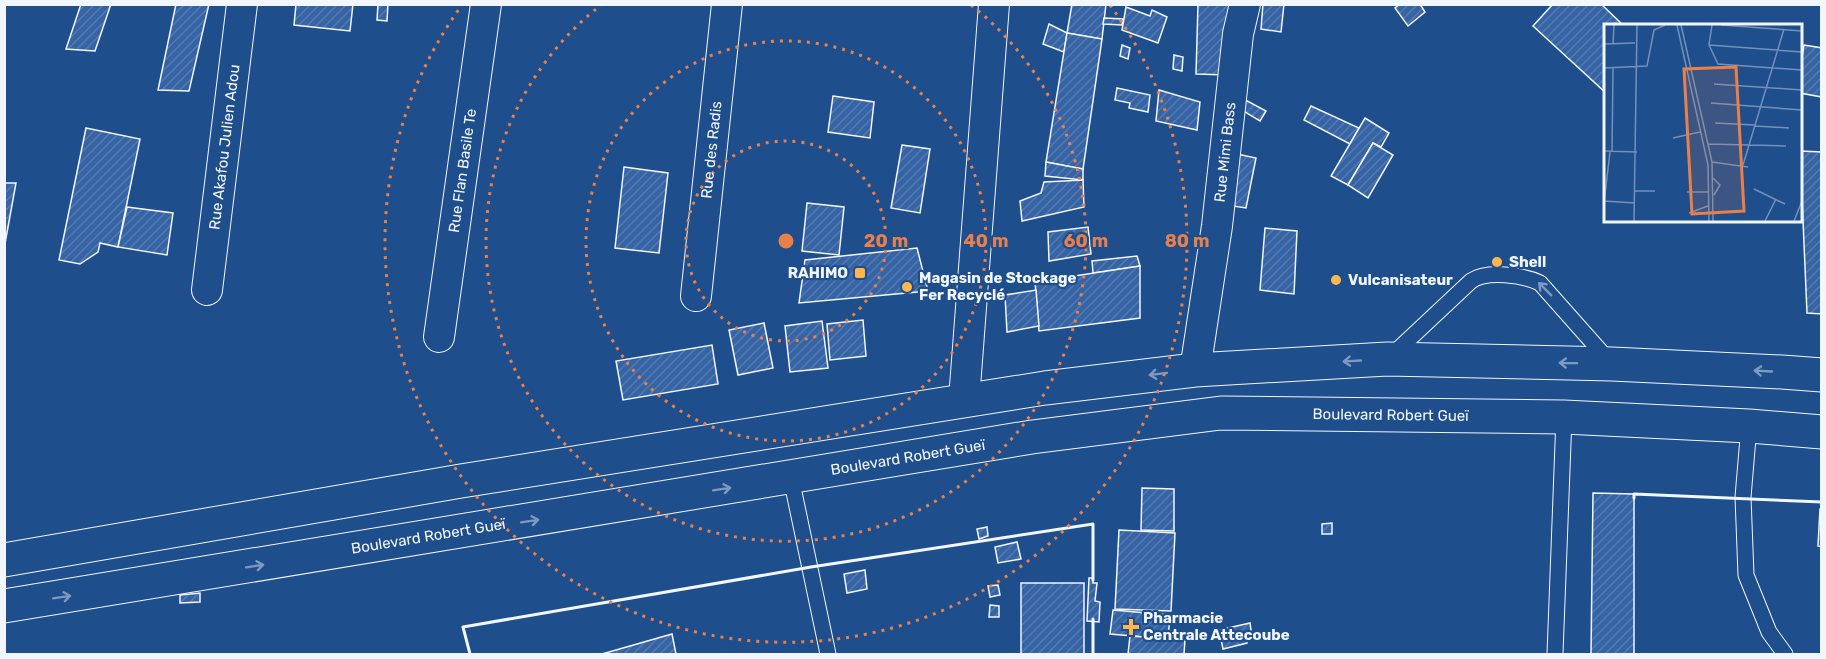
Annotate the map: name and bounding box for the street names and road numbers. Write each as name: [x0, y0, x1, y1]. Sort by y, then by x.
street label: Rue Akafou Julien Adou: [205, 63, 244, 231]
street label: Rue des Radis: [697, 100, 726, 199]
street label: Rue Mimi Bass: [1211, 101, 1240, 203]
street label: Rue Flan Basile Te: [445, 107, 480, 234]
street label: Boulevard Robert Gueï: [1312, 405, 1469, 425]
street label: Boulevard Robert Gueï: [829, 436, 987, 479]
street label: Boulevard Robert Gueï: [350, 515, 507, 558]

